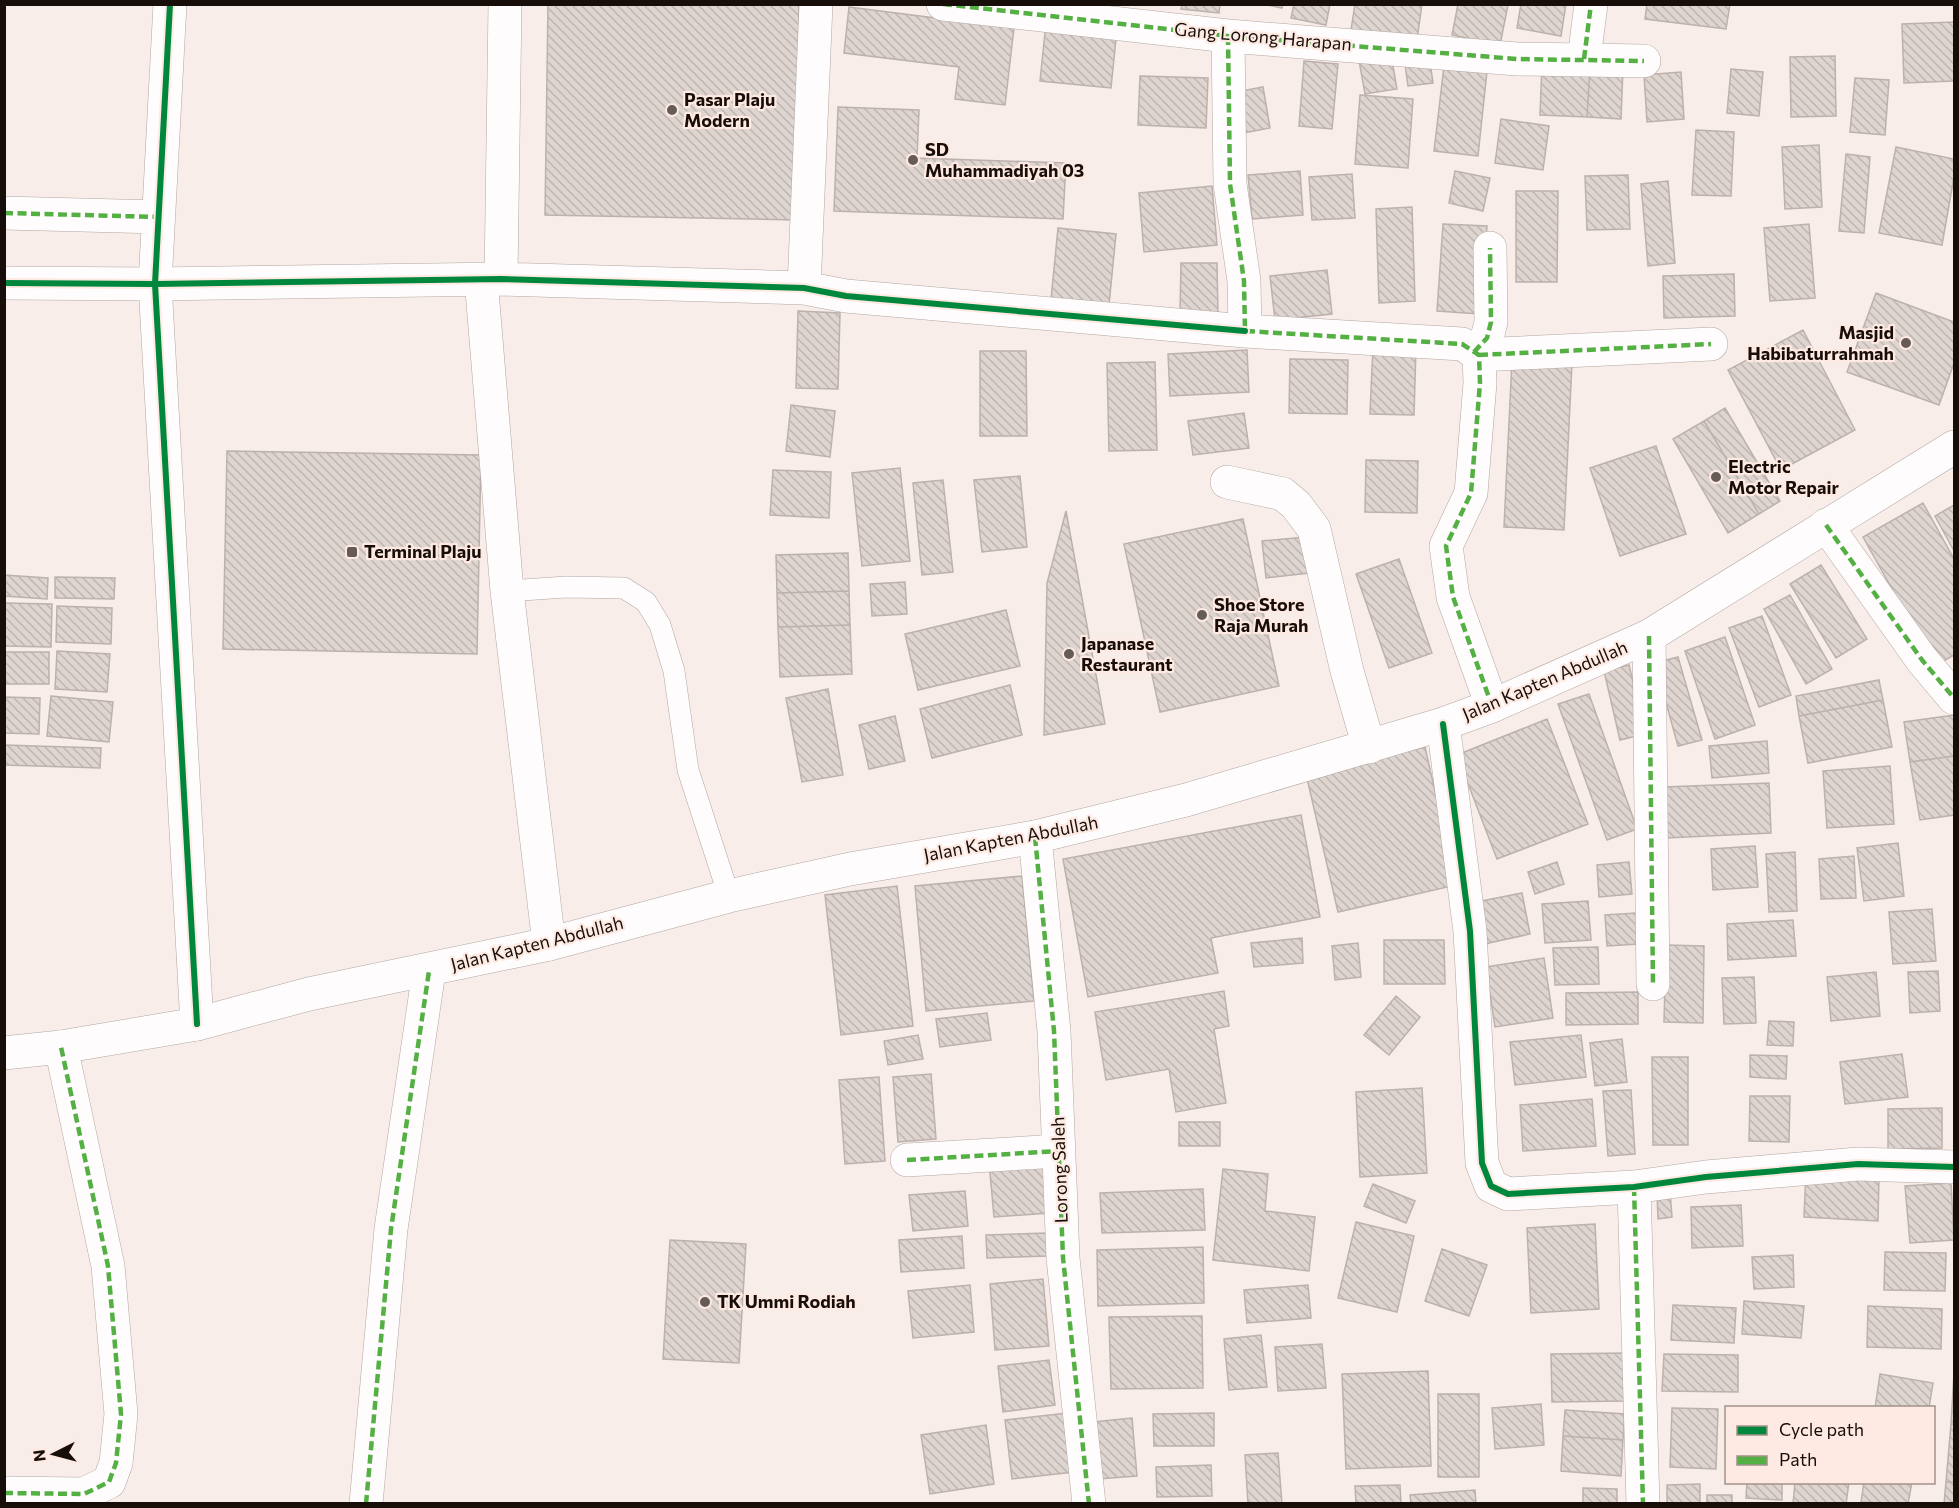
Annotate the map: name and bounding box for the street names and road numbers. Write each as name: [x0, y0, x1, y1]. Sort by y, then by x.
street label: Gang Lorong Harapan: [1173, 17, 1353, 55]
street label: Jalan Kapten Abdullah: [1459, 635, 1631, 725]
street label: Jalan Kapten Abdullah: [922, 810, 1100, 866]
street label: Jalan Kapten Abdullah: [448, 911, 625, 975]
street label: Lorong Saleh: [1046, 1116, 1072, 1224]

